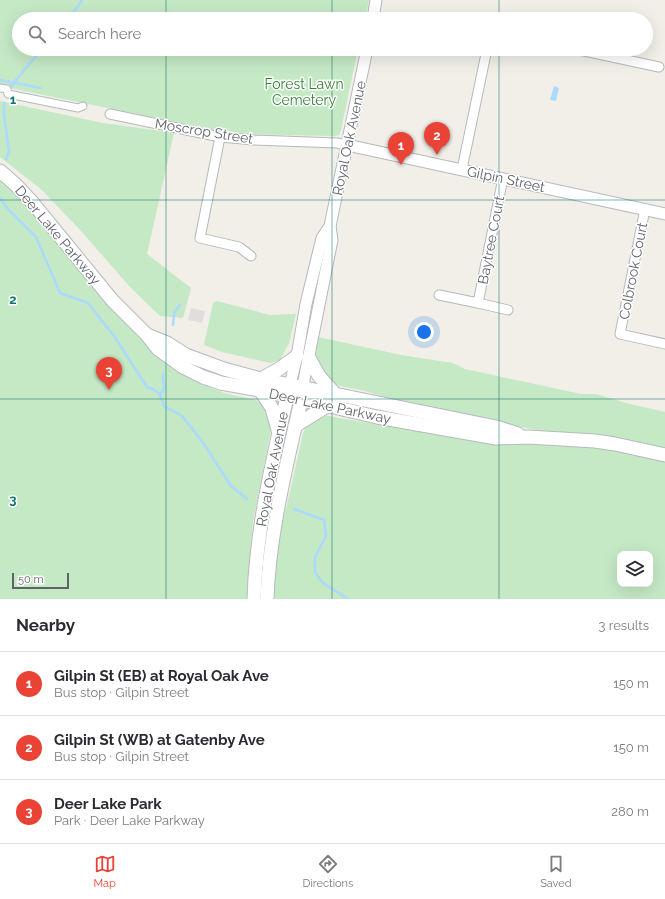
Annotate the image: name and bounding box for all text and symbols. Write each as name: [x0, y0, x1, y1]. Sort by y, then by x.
search box: [12, 12, 653, 56]
icon: search: [26, 23, 48, 45]
text: Search here: [58, 25, 141, 43]
park label: Forest Lawn Cemetery: [264, 76, 344, 108]
street label: Royal Oak Avenue: [329, 79, 369, 197]
text: 1: [10, 92, 17, 107]
street label: Moscrop Street: [154, 115, 254, 147]
pin: 2: [424, 122, 450, 155]
pin: 1: [388, 132, 414, 165]
street label: Gilpin Street: [466, 163, 547, 195]
street label: Deer Lake Parkway: [12, 182, 104, 288]
street label: Baytree Court: [475, 194, 507, 285]
street label: Colbrook Court: [616, 221, 650, 321]
text: 2: [9, 292, 17, 307]
your location: [414, 322, 434, 342]
pin: 3: [96, 357, 122, 390]
street label: Deer Lake Parkway: [268, 385, 393, 427]
street label: Royal Oak Avenue: [253, 410, 291, 528]
text: 3: [9, 492, 17, 507]
map controls: [617, 551, 653, 587]
button: layers: [617, 551, 653, 587]
scale bar: [12, 571, 69, 590]
text: 50 m: [18, 573, 44, 586]
text: Nearby: [16, 615, 75, 635]
text: 3 results: [599, 618, 649, 633]
text: Gilpin St (EB) at Royal Oak Ave: [54, 667, 269, 685]
text: 1: [26, 676, 32, 691]
text: 150 m: [613, 676, 649, 691]
text: Bus stop · Gilpin Street: [54, 685, 189, 700]
text: Gilpin St (WB) at Gatenby Ave: [54, 731, 265, 749]
text: 2: [25, 740, 33, 755]
text: 150 m: [613, 740, 649, 755]
text: Bus stop · Gilpin Street: [54, 749, 189, 764]
text: Deer Lake Park: [54, 795, 162, 813]
text: 3: [25, 804, 33, 819]
text: 280 m: [611, 804, 649, 819]
text: Park · Deer Lake Parkway: [54, 813, 205, 828]
tab: Map: [93, 853, 116, 890]
tab: Directions: [303, 853, 353, 890]
tab: Saved: [540, 853, 572, 890]

